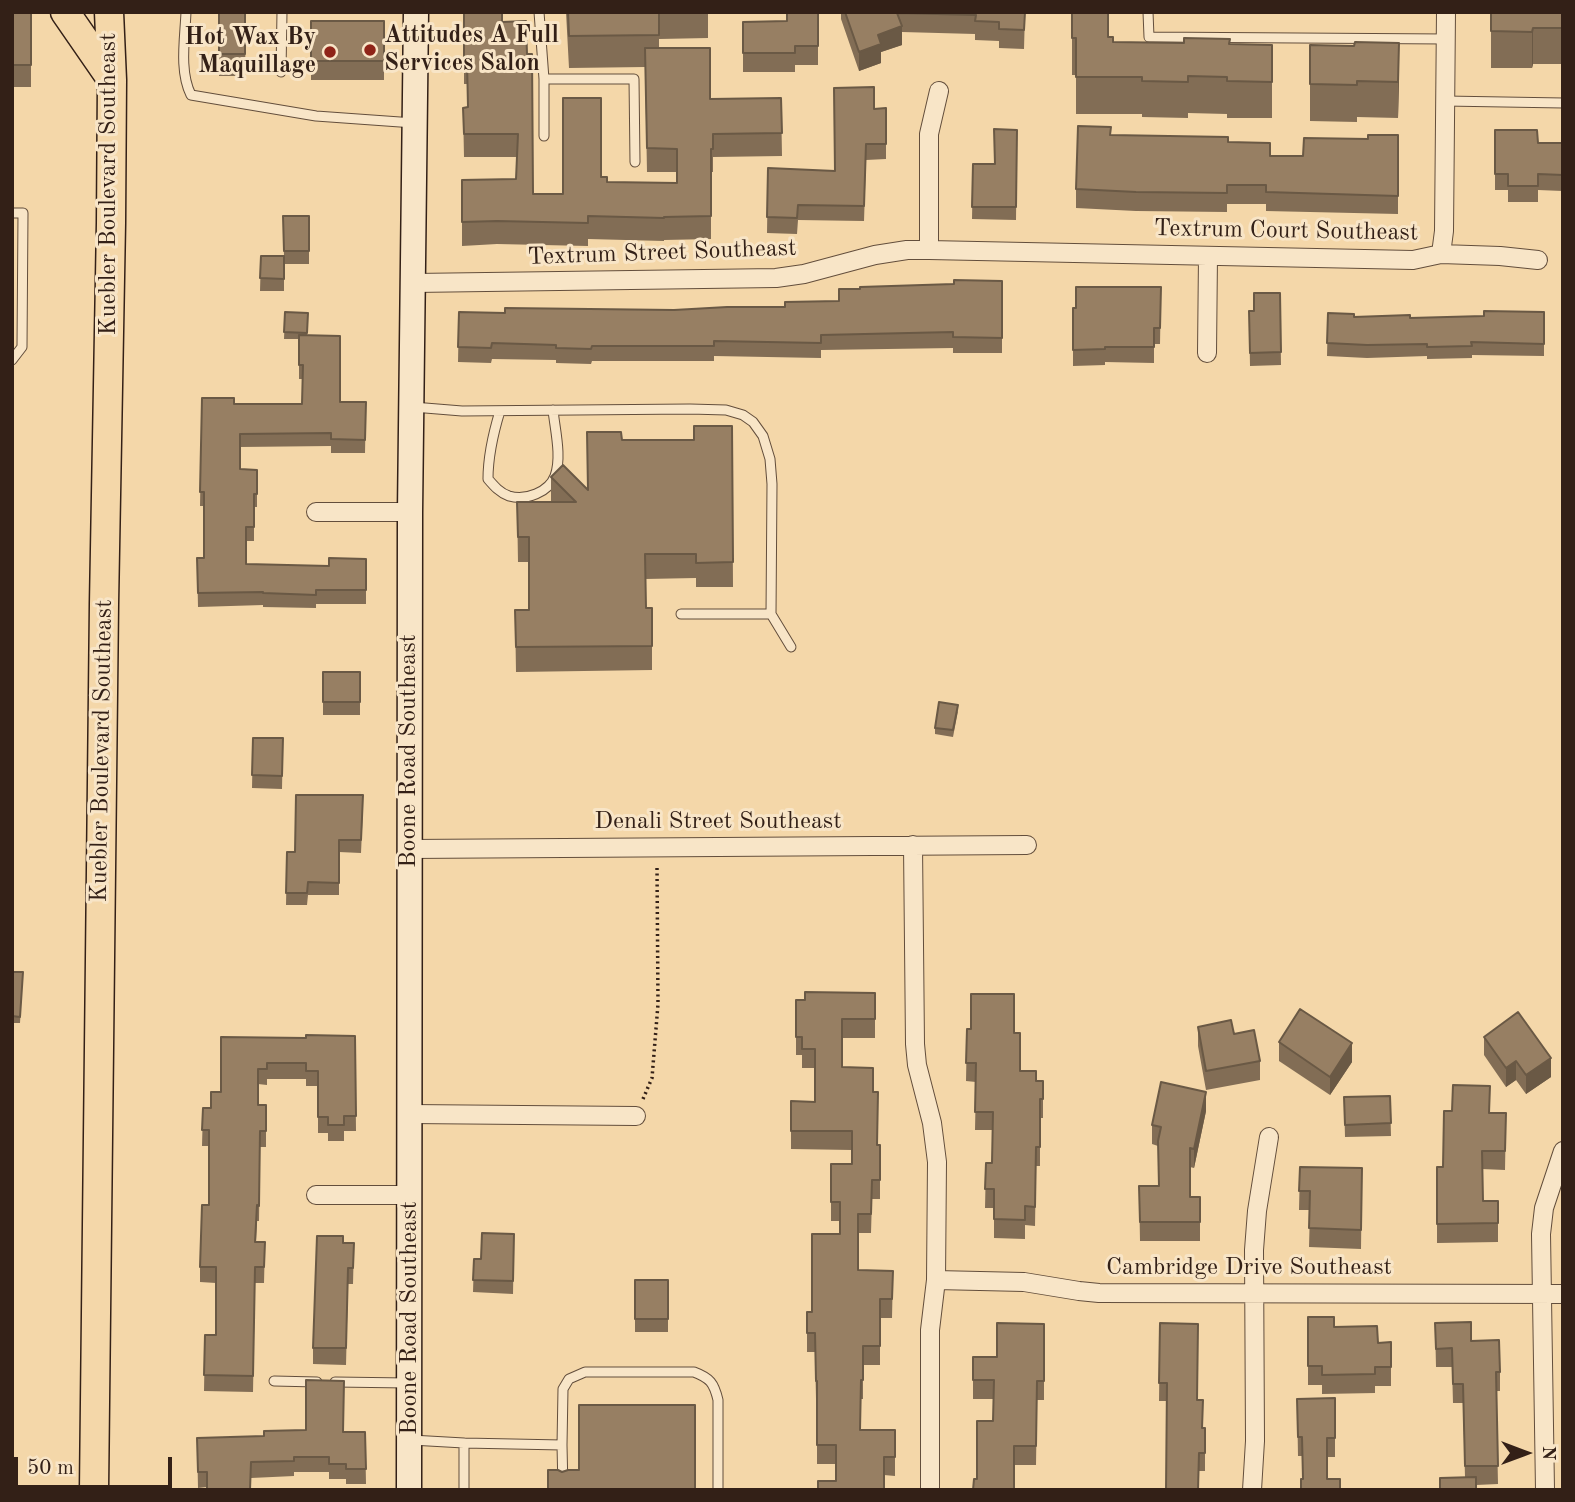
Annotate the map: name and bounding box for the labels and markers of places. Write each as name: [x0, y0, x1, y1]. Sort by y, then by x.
place label: Attitudes A Full Services Salon: [384, 22, 559, 78]
place label: Hot Wax By Maquillage: [184, 24, 316, 80]
marker: Attitudes A Full Services Salon: [362, 42, 378, 58]
marker: Hot Wax By Maquillage: [322, 44, 338, 60]

